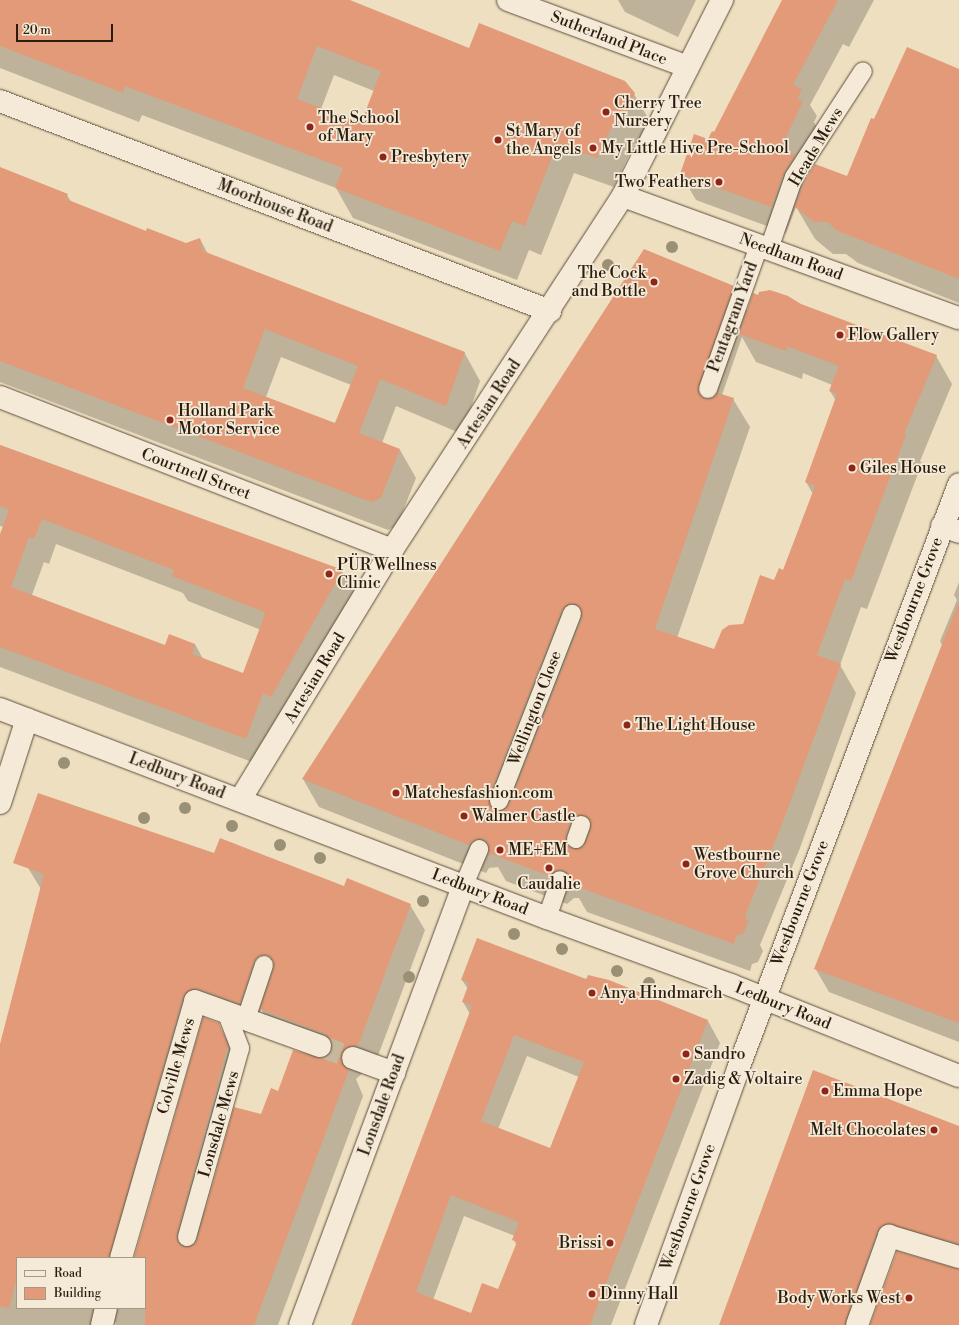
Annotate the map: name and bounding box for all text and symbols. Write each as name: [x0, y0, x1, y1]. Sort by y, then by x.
street label: Sutherland Place: [548, 7, 670, 69]
scale bar: [18, 16, 115, 42]
text: 20 m: [23, 23, 51, 38]
place label: Cherry Tree Nursery: [614, 93, 702, 131]
street label: Heads Mews: [785, 104, 847, 190]
marker: Cherry Tree Nursery: [601, 107, 611, 117]
place label: The School of Mary: [318, 108, 399, 146]
place label: St Mary of the Angels: [506, 121, 581, 159]
marker: The School of Mary: [305, 122, 315, 132]
marker: St Mary of the Angels: [493, 135, 503, 145]
place label: My Little Hive Pre-School: [601, 138, 789, 158]
marker: My Little Hive Pre-School: [588, 143, 598, 153]
place label: Presbytery: [391, 147, 469, 167]
marker: Presbytery: [378, 152, 388, 162]
place label: Two Feathers: [615, 172, 711, 192]
street label: Moorhouse Road: [215, 175, 335, 237]
marker: Two Feathers: [714, 177, 724, 187]
street label: Needham Road: [736, 229, 846, 285]
street label: Pentagram Yard: [704, 259, 762, 375]
place label: The Cock and Bottle: [572, 263, 646, 301]
marker: The Cock and Bottle: [649, 277, 659, 287]
place label: Flow Gallery: [848, 325, 939, 345]
marker: Flow Gallery: [835, 330, 845, 340]
street label: Artesian Road: [453, 356, 525, 452]
place label: Holland Park Motor Service: [178, 401, 280, 439]
marker: Holland Park Motor Service: [165, 415, 175, 425]
street label: Courtnell Street: [138, 444, 254, 504]
place label: Giles House: [860, 458, 946, 478]
marker: Giles House: [847, 463, 857, 473]
street label: Westbourne Grove: [881, 535, 947, 665]
place label: PÜR Wellness Clinic: [337, 555, 437, 593]
marker: PÜR Wellness Clinic: [324, 569, 334, 579]
street label: Artesian Road: [280, 629, 350, 727]
street label: Wellington Close: [504, 648, 566, 768]
place label: The Light House: [635, 715, 756, 735]
marker: The Light House: [622, 720, 632, 730]
street label: Ledbury Road: [126, 749, 228, 803]
place label: Matchesfashion.com: [404, 783, 553, 803]
marker: Matchesfashion.com: [391, 788, 401, 798]
place label: Walmer Castle: [472, 806, 576, 826]
marker: Walmer Castle: [459, 811, 469, 821]
street label: Westbourne Grove: [767, 838, 833, 968]
place label: ME+EM: [508, 840, 568, 860]
marker: ME+EM: [495, 845, 505, 855]
place label: Westbourne Grove Church: [694, 845, 794, 883]
marker: Westbourne Grove Church: [681, 859, 691, 869]
marker: Caudalie: [544, 863, 554, 873]
street label: Ledbury Road: [429, 865, 531, 919]
place label: Caudalie: [517, 874, 581, 894]
street label: Ledbury Road: [732, 978, 834, 1034]
place label: Anya Hindmarch: [600, 983, 723, 1003]
marker: Anya Hindmarch: [587, 988, 597, 998]
street label: Colville Mews: [153, 1016, 199, 1116]
place label: Sandro: [694, 1044, 746, 1064]
marker: Sandro: [681, 1049, 691, 1059]
street label: Lonsdale Road: [355, 1052, 409, 1158]
street label: Lonsdale Mews: [195, 1069, 243, 1179]
place label: Zadig & Voltaire: [684, 1069, 802, 1089]
marker: Zadig & Voltaire: [671, 1074, 681, 1084]
place label: Emma Hope: [833, 1081, 923, 1101]
marker: Emma Hope: [820, 1086, 830, 1096]
place label: Melt Chocolates: [810, 1120, 926, 1140]
marker: Melt Chocolates: [929, 1125, 939, 1135]
street label: Westbourne Grove: [656, 1141, 720, 1273]
place label: Brissi: [559, 1233, 602, 1253]
marker: Brissi: [605, 1238, 615, 1248]
legend: [16, 1257, 146, 1309]
text: Road: [54, 1266, 82, 1281]
place label: Dinny Hall: [600, 1284, 678, 1304]
text: Building: [54, 1286, 101, 1301]
place label: Body Works West: [778, 1288, 901, 1308]
marker: Dinny Hall: [587, 1289, 597, 1299]
marker: Body Works West: [904, 1293, 914, 1303]

